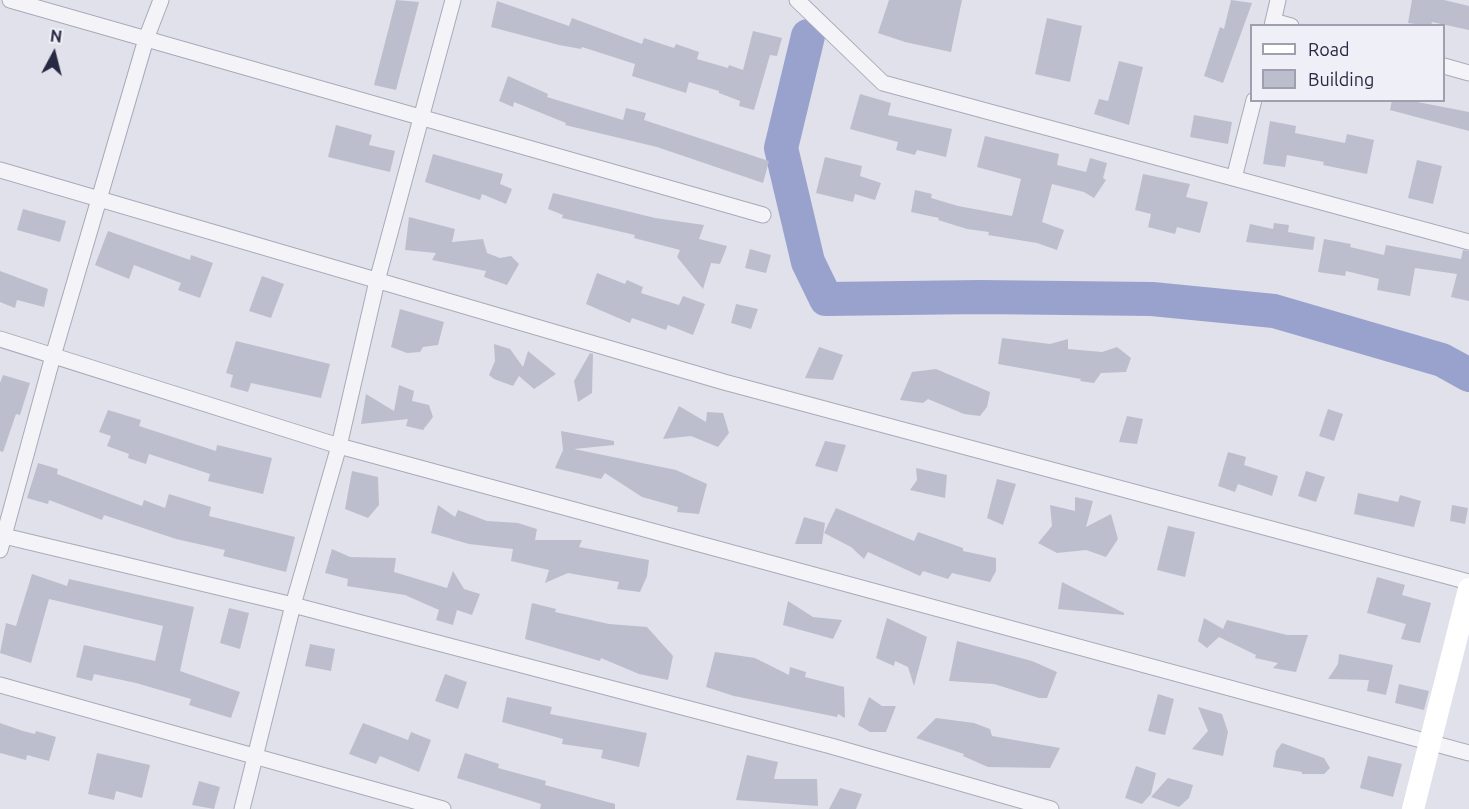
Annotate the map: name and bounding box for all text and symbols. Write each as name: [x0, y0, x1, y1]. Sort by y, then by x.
north arrow: [24, 24, 84, 84]
legend: [1250, 24, 1445, 102]
text: N: [49, 26, 63, 46]
text: Road: [1308, 39, 1350, 59]
text: Building: [1308, 69, 1374, 89]

